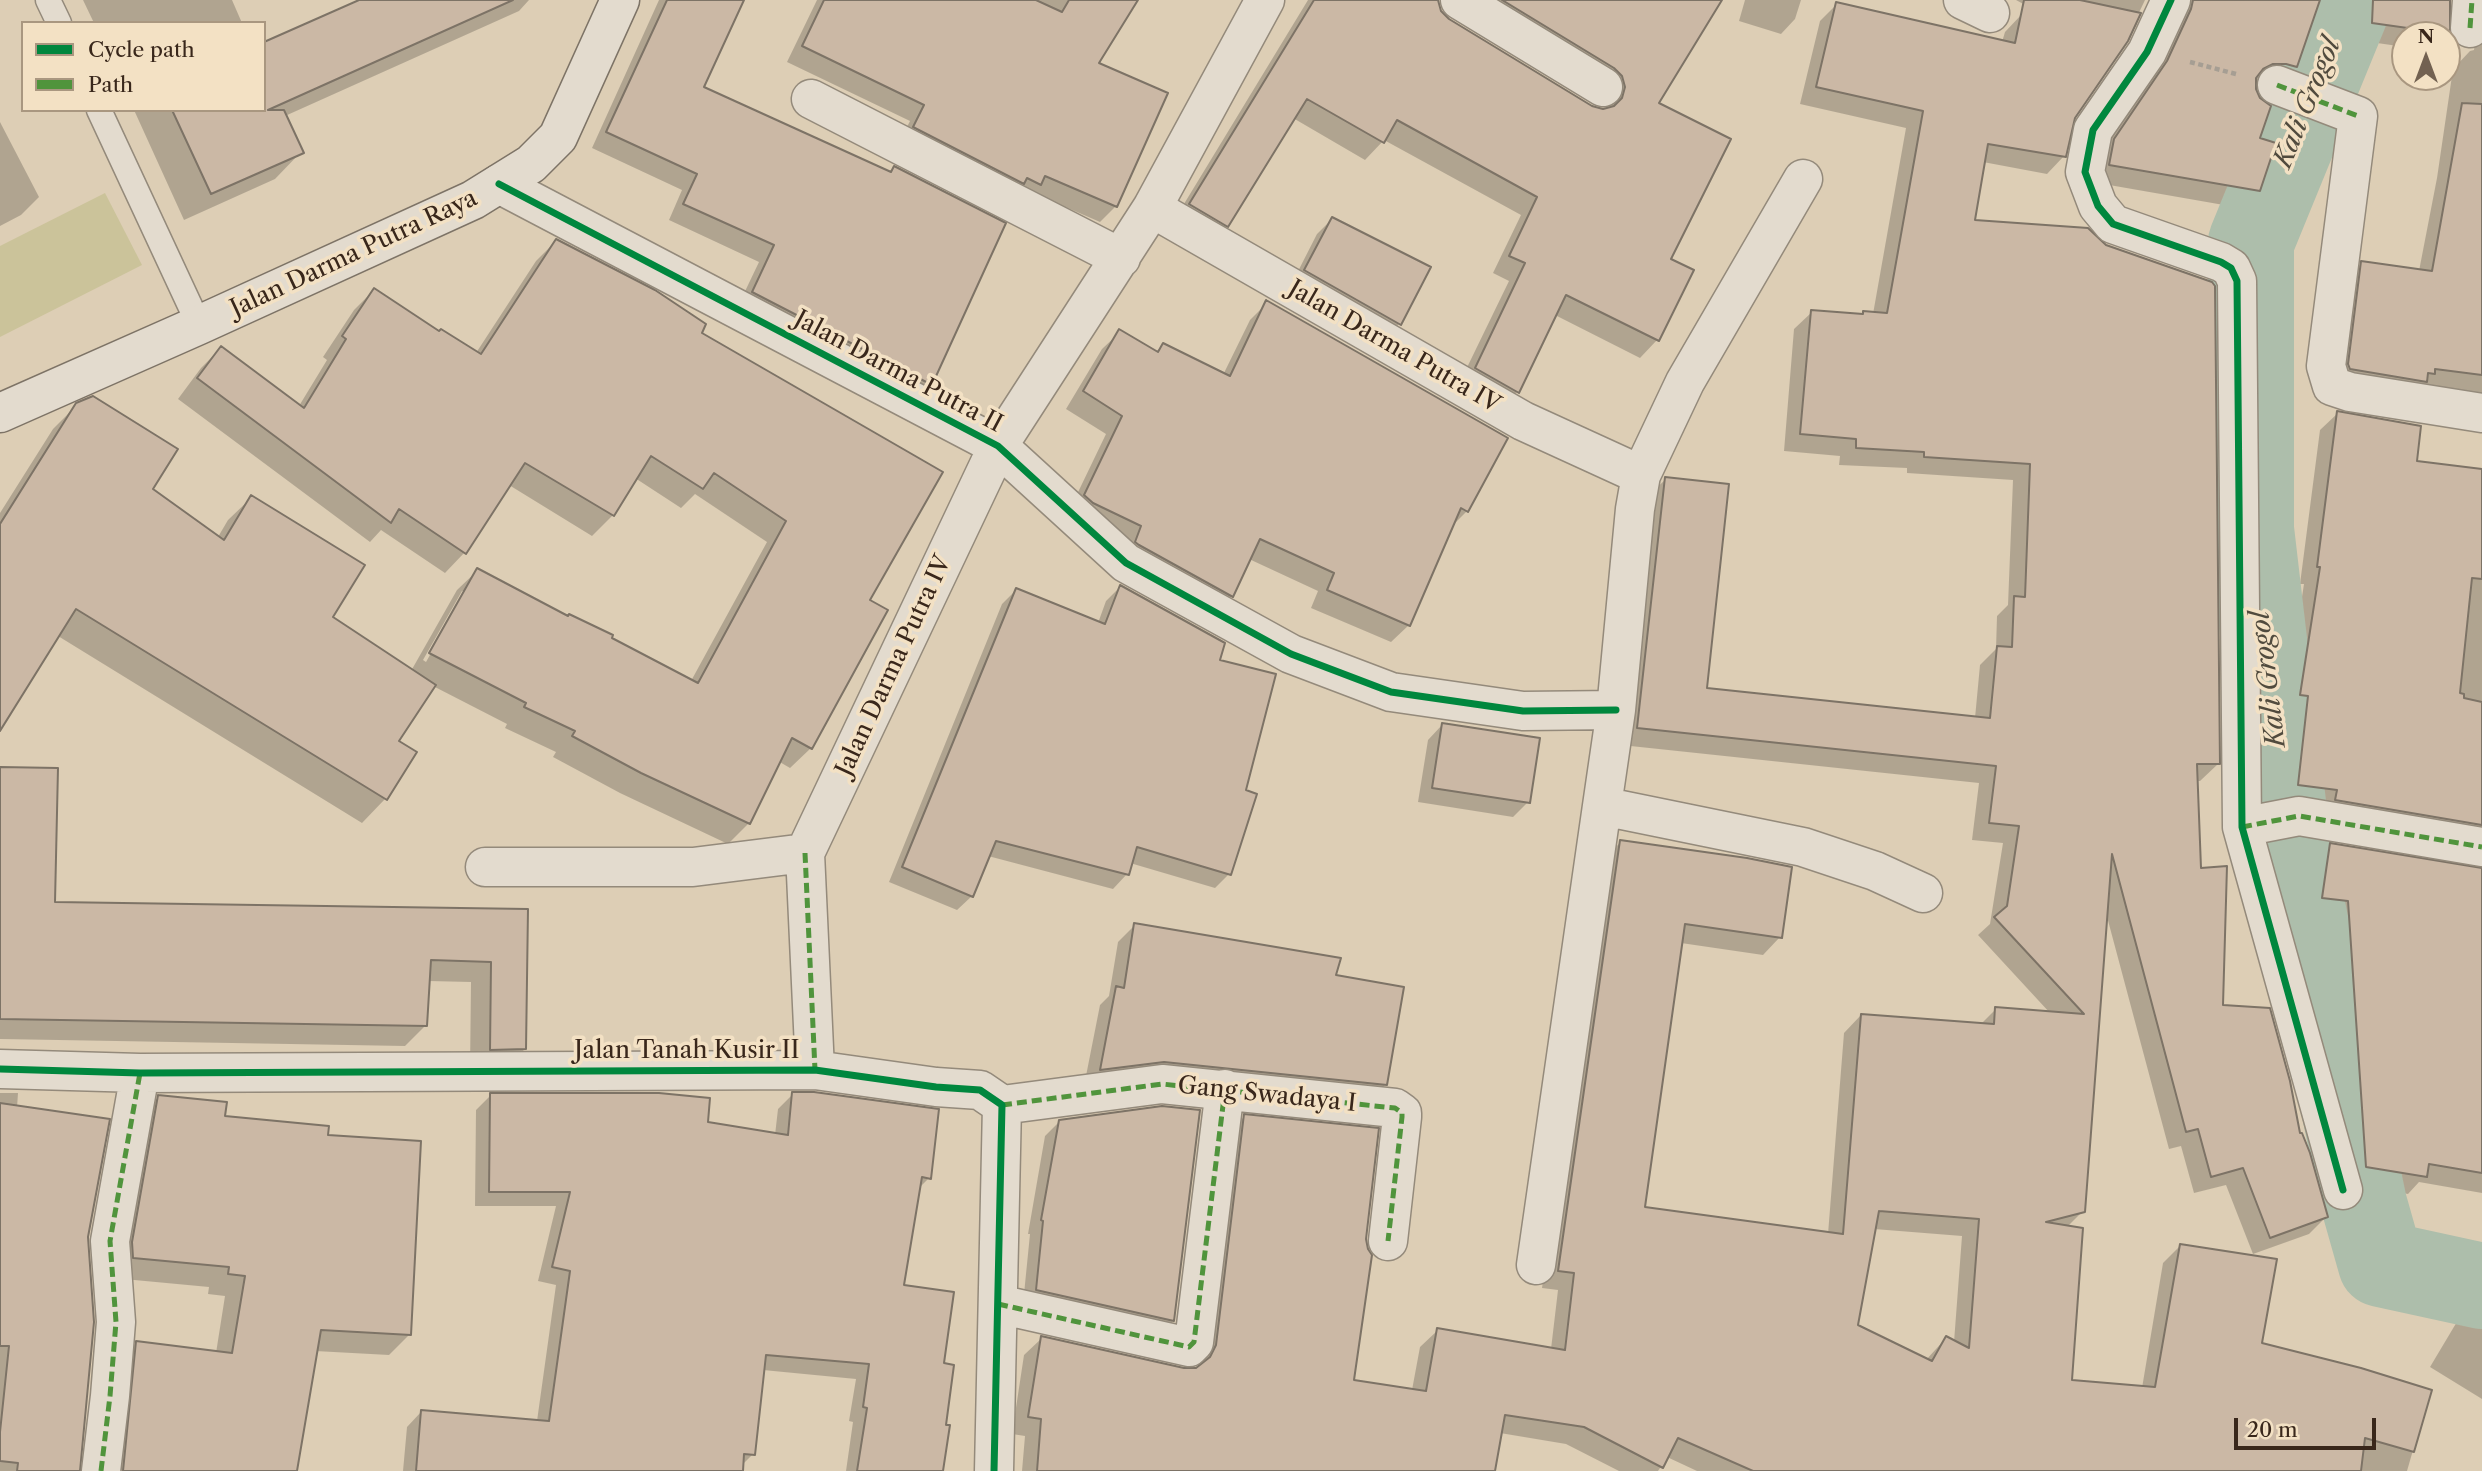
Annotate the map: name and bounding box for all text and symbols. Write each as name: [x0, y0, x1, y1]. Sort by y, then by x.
legend: [21, 21, 266, 112]
north arrow: [2391, 21, 2461, 91]
text: N: [2418, 25, 2434, 48]
water label: Kali Grogol: [2268, 33, 2348, 173]
text: Cycle path: [88, 37, 195, 62]
text: Path: [88, 72, 133, 97]
street label: Jalan Darma Putra Raya: [226, 184, 482, 324]
street label: Jalan Darma Putra IV: [1283, 274, 1505, 420]
street label: Jalan Darma Putra II: [789, 305, 1007, 439]
street label: Jalan Darma Putra IV: [830, 551, 958, 781]
water label: Kali Grogol: [2245, 609, 2293, 749]
street label: Jalan Tanah Kusir II: [574, 1037, 800, 1065]
street label: Gang Swadaya I: [1176, 1071, 1358, 1119]
scale bar: [2237, 1404, 2379, 1448]
text: 20 m: [2247, 1417, 2298, 1442]

